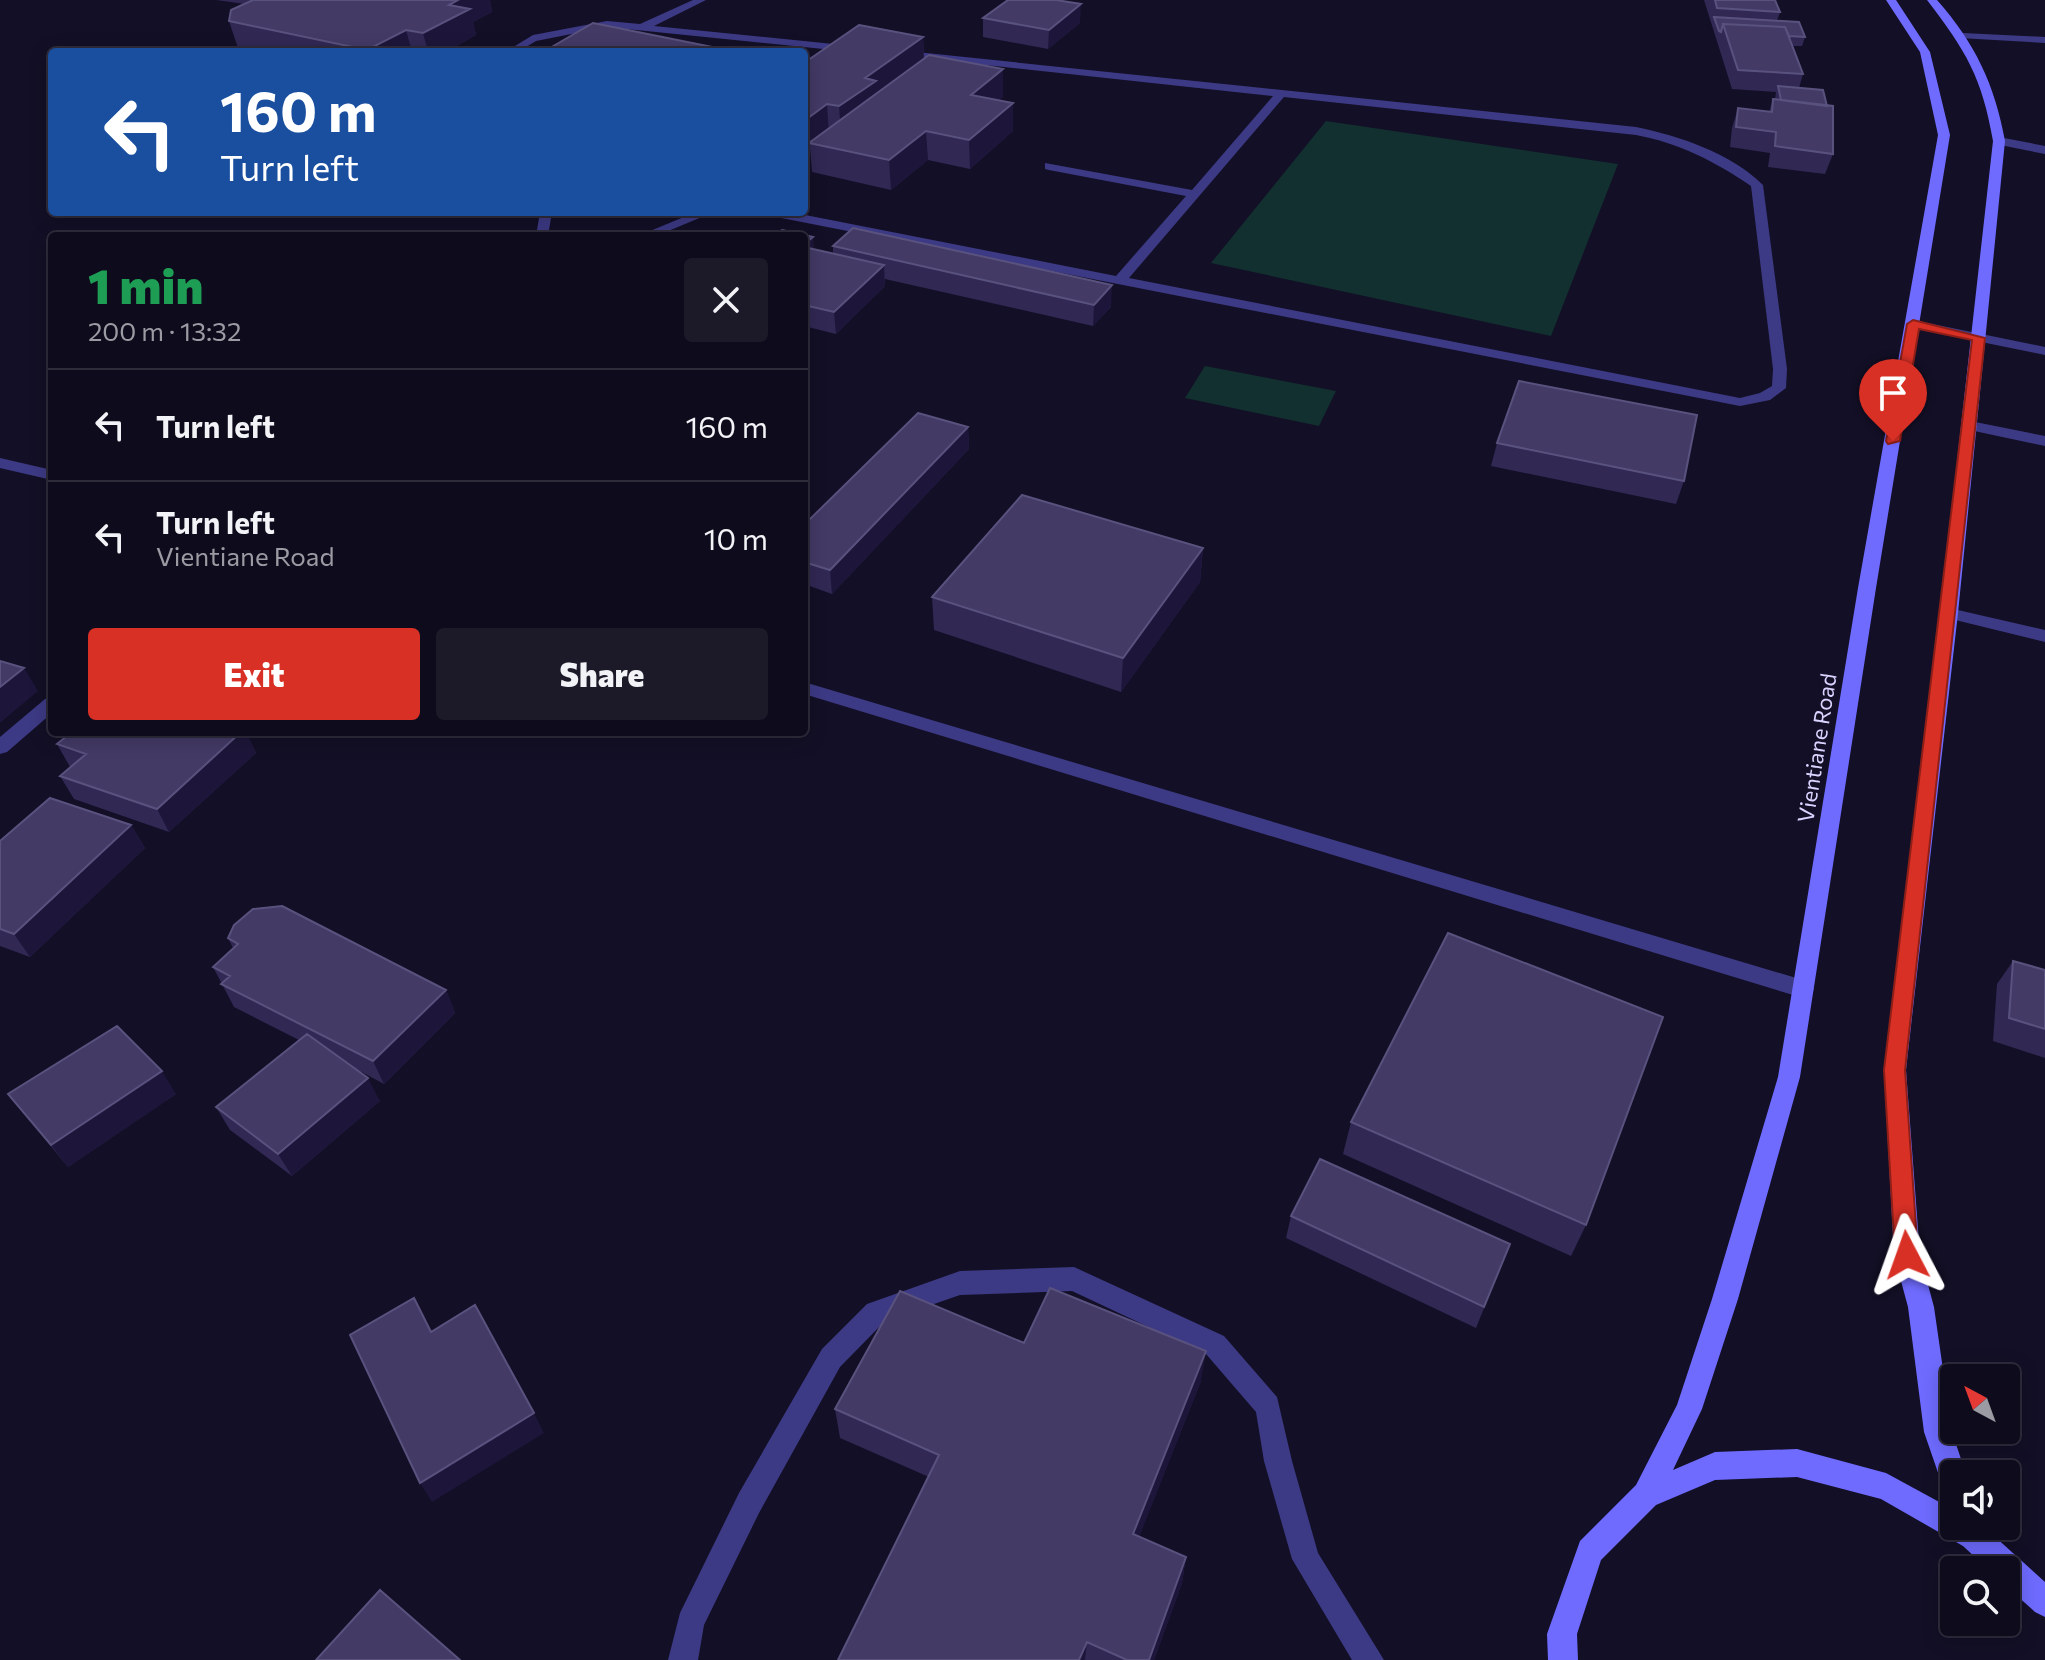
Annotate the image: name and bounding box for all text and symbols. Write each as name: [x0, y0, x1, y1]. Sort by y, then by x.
text: 160 m: [220, 75, 377, 144]
icon: left: [88, 80, 192, 184]
text: Turn left: [220, 144, 359, 188]
text: 1 min: [88, 255, 203, 314]
button: close: [684, 258, 768, 342]
text: 200 m · 13:32: [88, 315, 241, 346]
pin: [1859, 359, 1927, 441]
icon: arrive: [1871, 371, 1915, 415]
icon: left: [88, 403, 132, 447]
text: Turn left: [156, 407, 275, 444]
text: 160 m: [685, 407, 768, 444]
text: Turn left: [156, 503, 275, 540]
icon: left: [88, 515, 132, 559]
text: 10 m: [704, 519, 768, 556]
text: Vientiane Road: [156, 540, 334, 571]
button: Exit: [88, 628, 420, 720]
button: Share: [436, 628, 768, 720]
street label: Vientiane Road: [1791, 671, 1842, 825]
position arrow: [1865, 1213, 1949, 1297]
north arrow: [1940, 1364, 2020, 1444]
map controls: [1940, 1364, 2020, 1636]
button: sound: [1940, 1460, 2020, 1540]
button: search: [1940, 1556, 2020, 1636]

